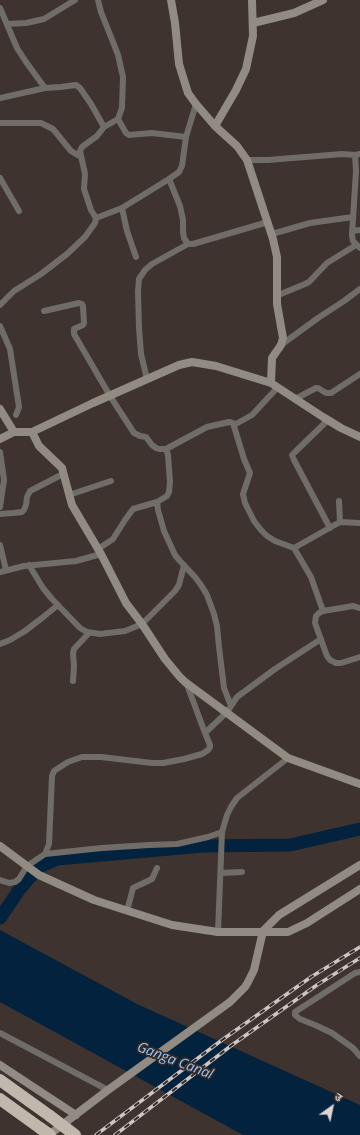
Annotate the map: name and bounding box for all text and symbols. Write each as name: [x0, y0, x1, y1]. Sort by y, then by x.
water label: Ganga Canal: [135, 1039, 215, 1083]
north arrow: [312, 1087, 352, 1127]
text: उ: [332, 1088, 346, 1105]

